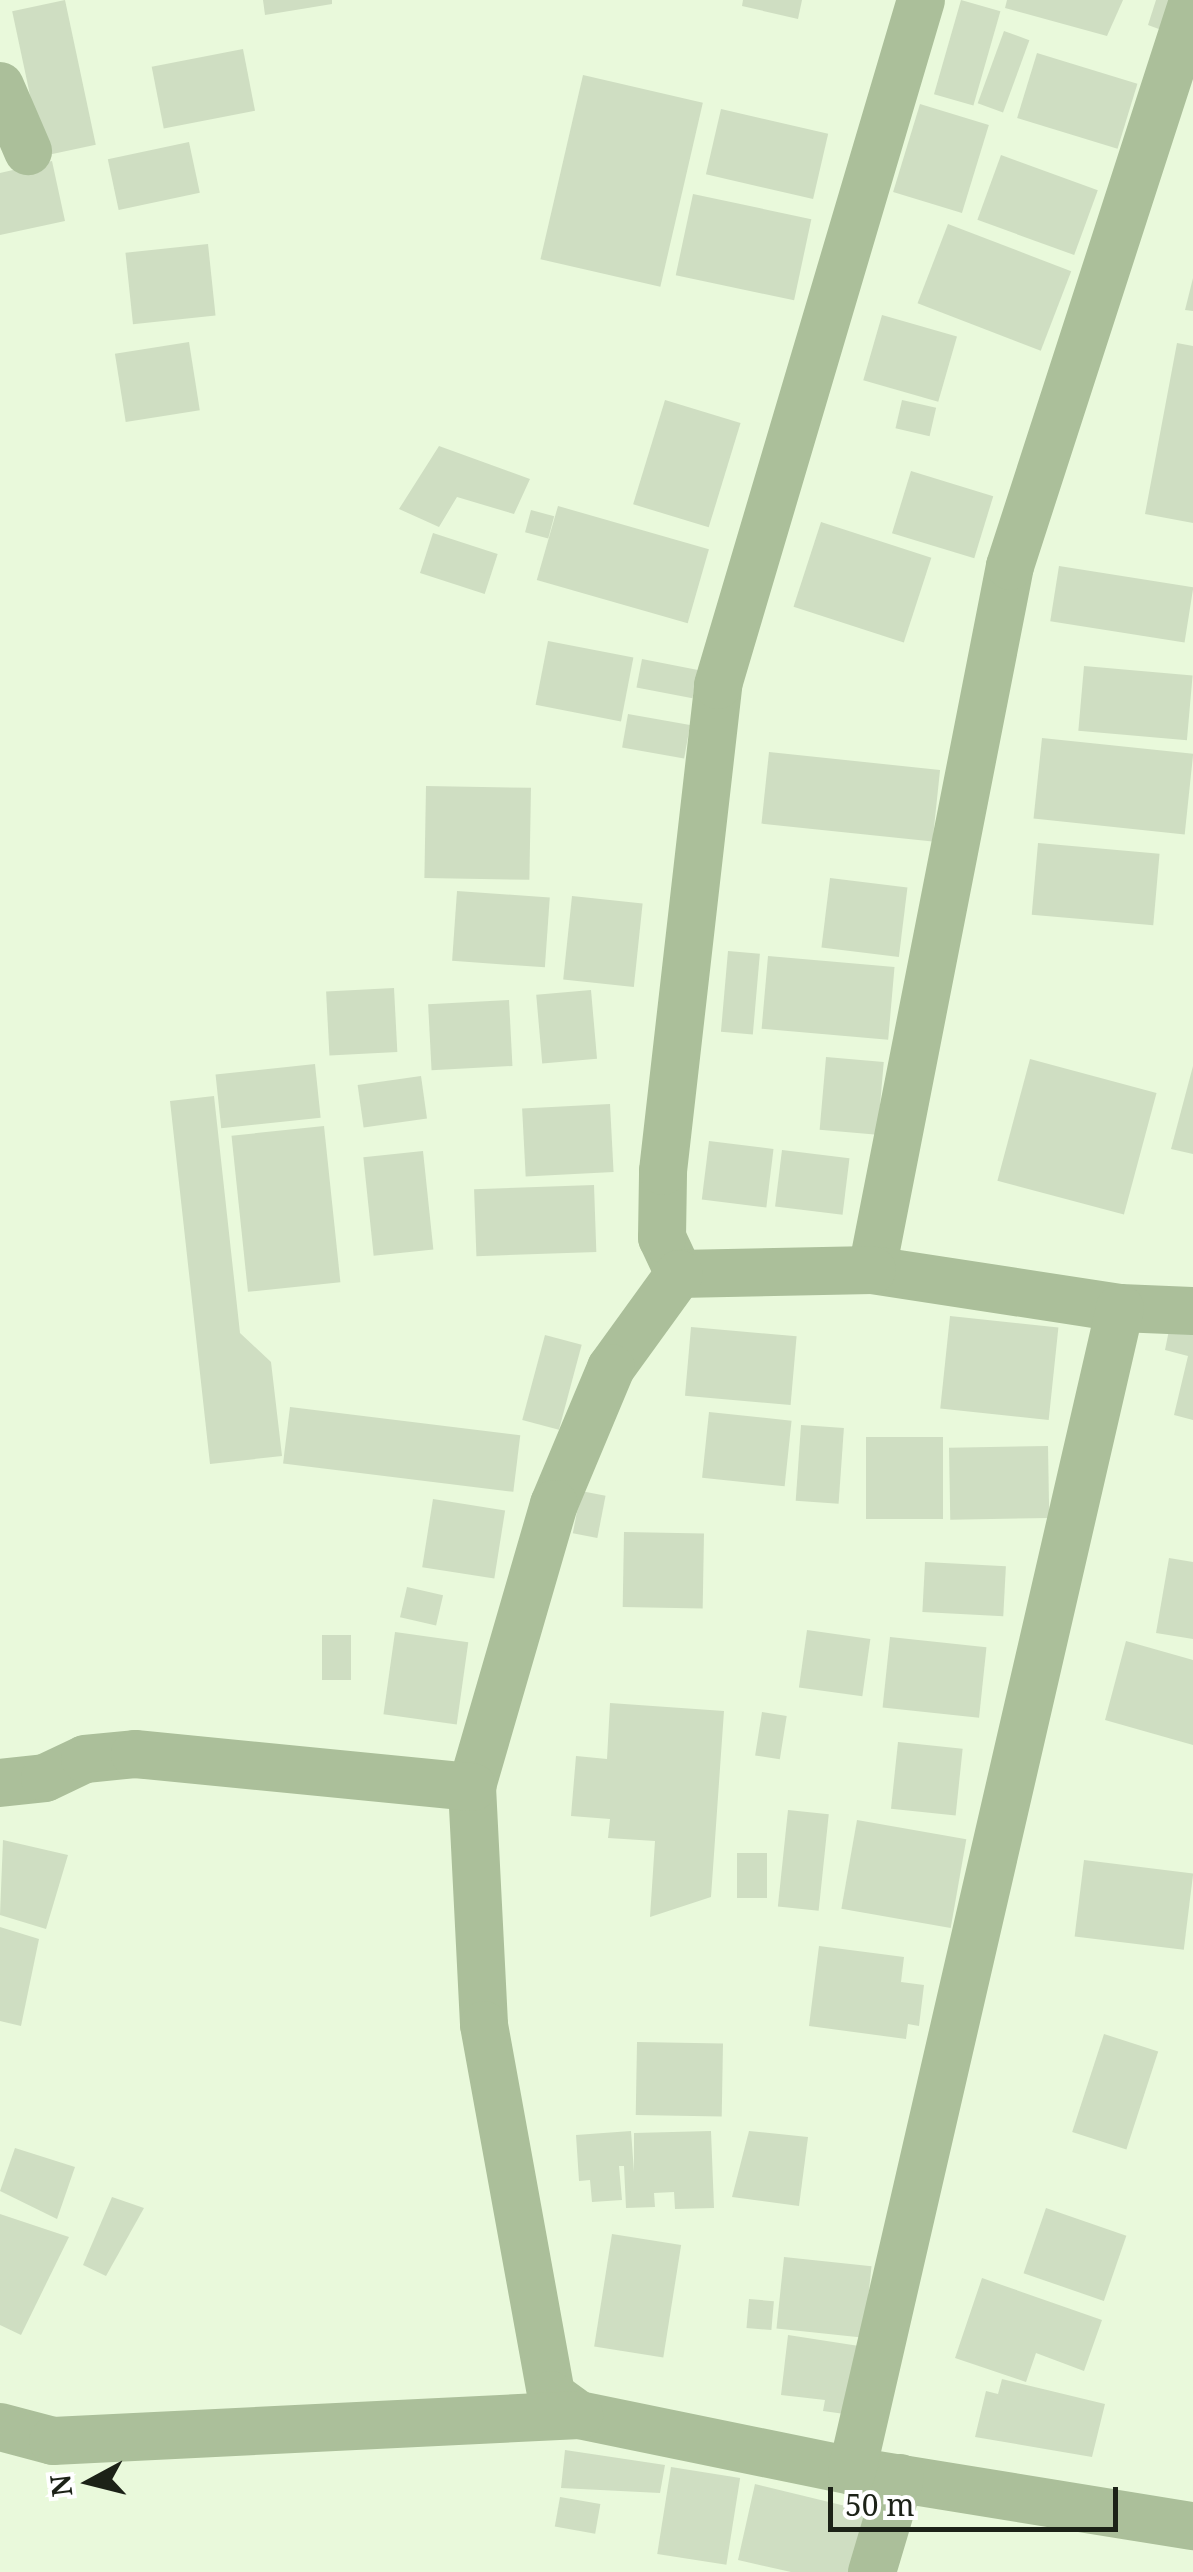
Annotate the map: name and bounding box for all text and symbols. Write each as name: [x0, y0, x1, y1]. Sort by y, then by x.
north arrow: [40, 2432, 140, 2532]
scale bar: [833, 2467, 1123, 2529]
text: N: [40, 2472, 80, 2499]
text: 50 m: [845, 2484, 915, 2525]

